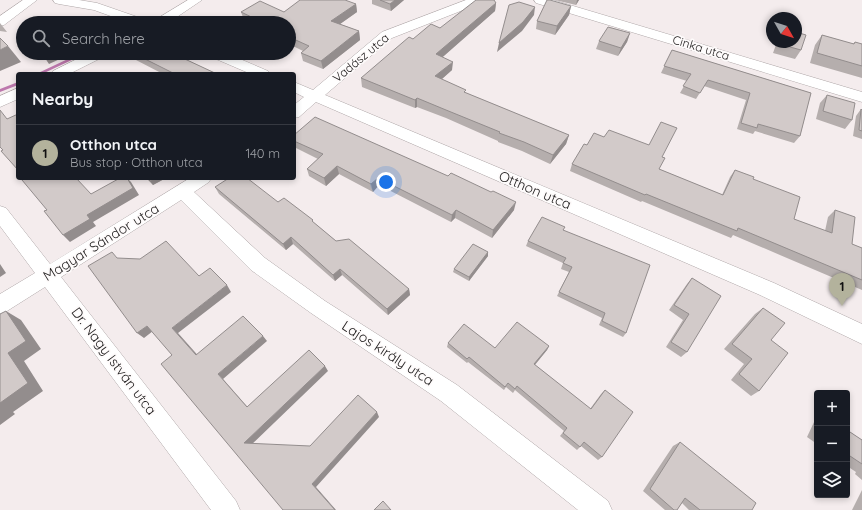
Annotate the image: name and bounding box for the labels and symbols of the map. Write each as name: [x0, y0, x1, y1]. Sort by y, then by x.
north arrow: [766, 12, 802, 48]
street label: Vadász utca: [330, 30, 392, 85]
street label: Cinka utca: [671, 32, 731, 63]
street label: Otthon utca: [496, 167, 574, 213]
your location: [376, 172, 396, 192]
street label: Magyar Sándor utca: [40, 199, 162, 285]
pin: 1: [829, 273, 855, 306]
street label: Dr. Nagy István utca: [68, 303, 160, 419]
street label: Lajos király utca: [339, 317, 437, 389]

